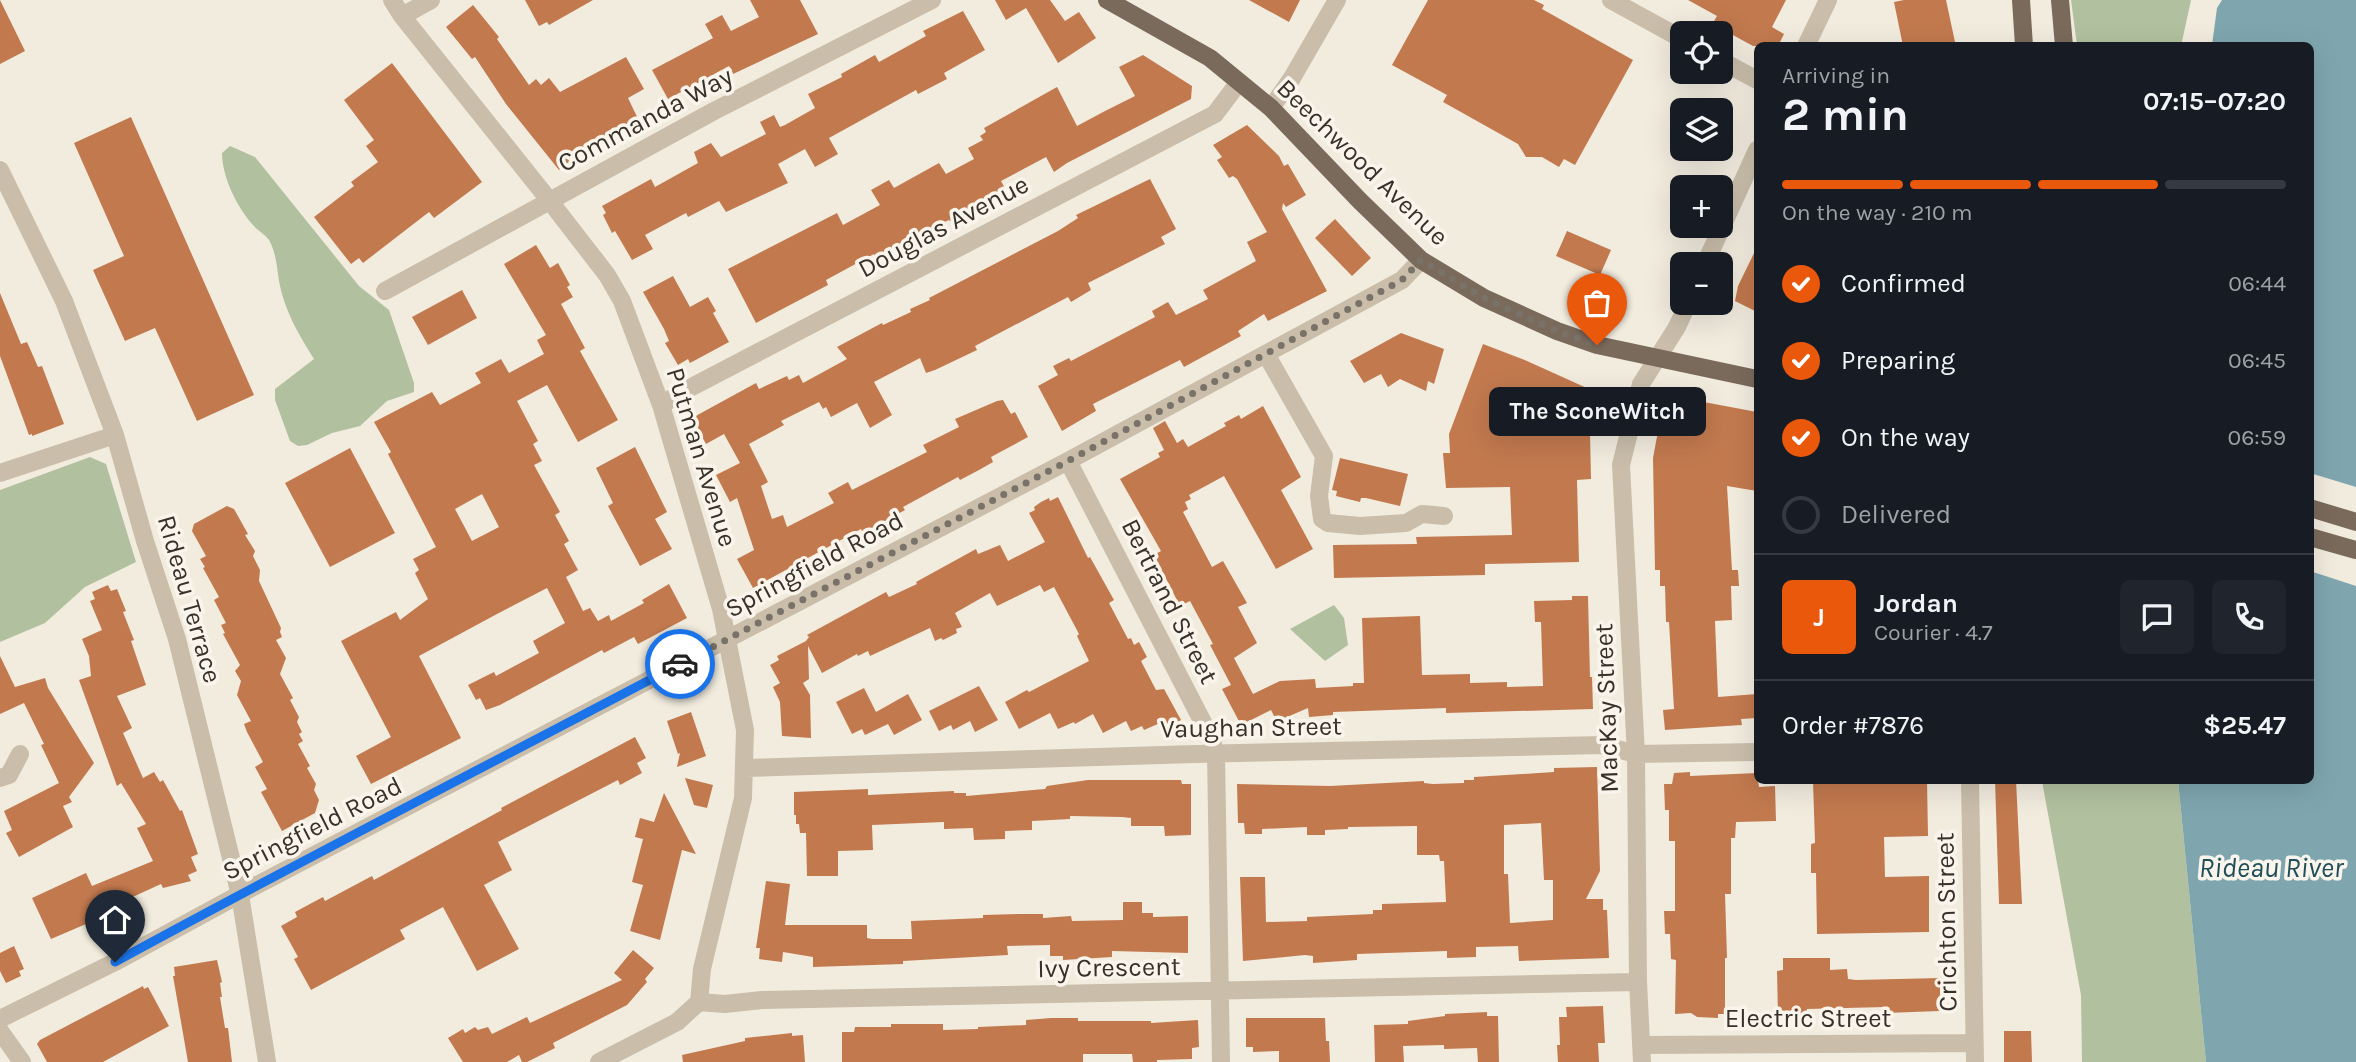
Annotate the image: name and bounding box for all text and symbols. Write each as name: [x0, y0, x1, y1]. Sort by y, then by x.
map controls: [1670, 21, 1733, 315]
button: locate: [1670, 21, 1733, 84]
street label: Commanda Way: [553, 60, 738, 179]
text: Arriving in: [1782, 62, 1890, 89]
street label: Beechwood Avenue: [1270, 73, 1455, 252]
text: 07:15–07:20: [2143, 86, 2286, 117]
text: 2 min: [1782, 88, 1909, 142]
button: layers: [1670, 98, 1733, 161]
street label: Douglas Avenue: [853, 168, 1034, 284]
button: +: [1670, 175, 1733, 238]
text: On the way · 210 m: [1782, 199, 1973, 226]
button: −: [1670, 252, 1733, 315]
icon: check: [1782, 265, 1820, 303]
text: Confirmed: [1841, 268, 1966, 299]
text: 06:44: [2228, 270, 2286, 297]
pin: [1567, 273, 1627, 345]
icon: bag: [1578, 284, 1616, 322]
icon: check: [1782, 342, 1820, 380]
text: Preparing: [1841, 345, 1955, 376]
text: 06:45: [2228, 347, 2286, 374]
street label: Putman Avenue: [660, 364, 744, 551]
callout: The SconeWitch: [1488, 387, 1706, 436]
text: The SconeWitch: [1510, 398, 1685, 425]
icon: check: [1782, 419, 1820, 457]
text: On the way: [1841, 422, 1970, 453]
text: 06:59: [2228, 424, 2286, 451]
text: Delivered: [1841, 499, 1951, 530]
street label: Springfield Road: [720, 504, 909, 624]
street label: Rideau Terrace: [151, 512, 228, 687]
street label: Bertrand Street: [1115, 514, 1225, 689]
button: chat: [2120, 580, 2194, 654]
button: phone: [2212, 580, 2286, 654]
text: Jordan: [1874, 588, 1958, 619]
text: J: [1813, 602, 1825, 633]
text: Courier · 4.7: [1874, 619, 1993, 646]
street label: MacKay Street: [1588, 623, 1625, 793]
courier: [645, 629, 715, 699]
icon: car: [661, 645, 699, 683]
street label: Vaughan Street: [1160, 710, 1342, 745]
text: Order #7876: [1782, 710, 1924, 741]
text: $25.47: [2203, 710, 2286, 741]
street label: Springfield Road: [217, 770, 407, 887]
street label: Crichton Street: [1929, 832, 1964, 1012]
water label: Rideau River: [2199, 851, 2345, 884]
pin: [85, 890, 145, 962]
icon: home: [96, 901, 134, 939]
street label: Ivy Crescent: [1037, 951, 1181, 984]
street label: Electric Street: [1725, 1003, 1891, 1034]

